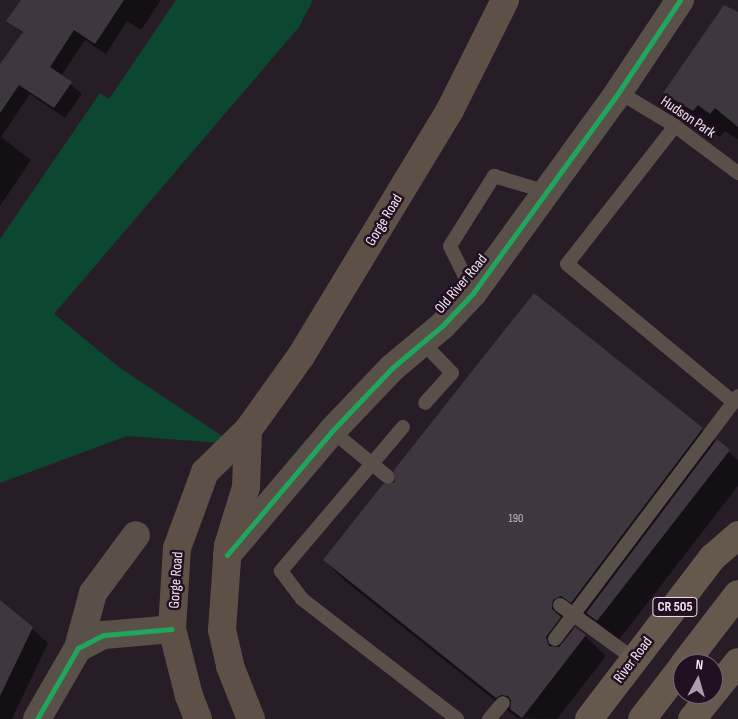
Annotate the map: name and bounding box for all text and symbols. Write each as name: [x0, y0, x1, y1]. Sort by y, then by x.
street label: Hudson Park: [657, 92, 719, 142]
street label: Gorge Road: [362, 191, 406, 249]
street label: Old River Road: [431, 251, 491, 317]
house number: 190: [509, 512, 523, 526]
street label: Gorge Road: [165, 551, 187, 609]
road number: CR 505: [651, 596, 699, 618]
street label: River Road: [610, 633, 656, 687]
north arrow: [673, 654, 723, 704]
text: N: [695, 656, 704, 673]

